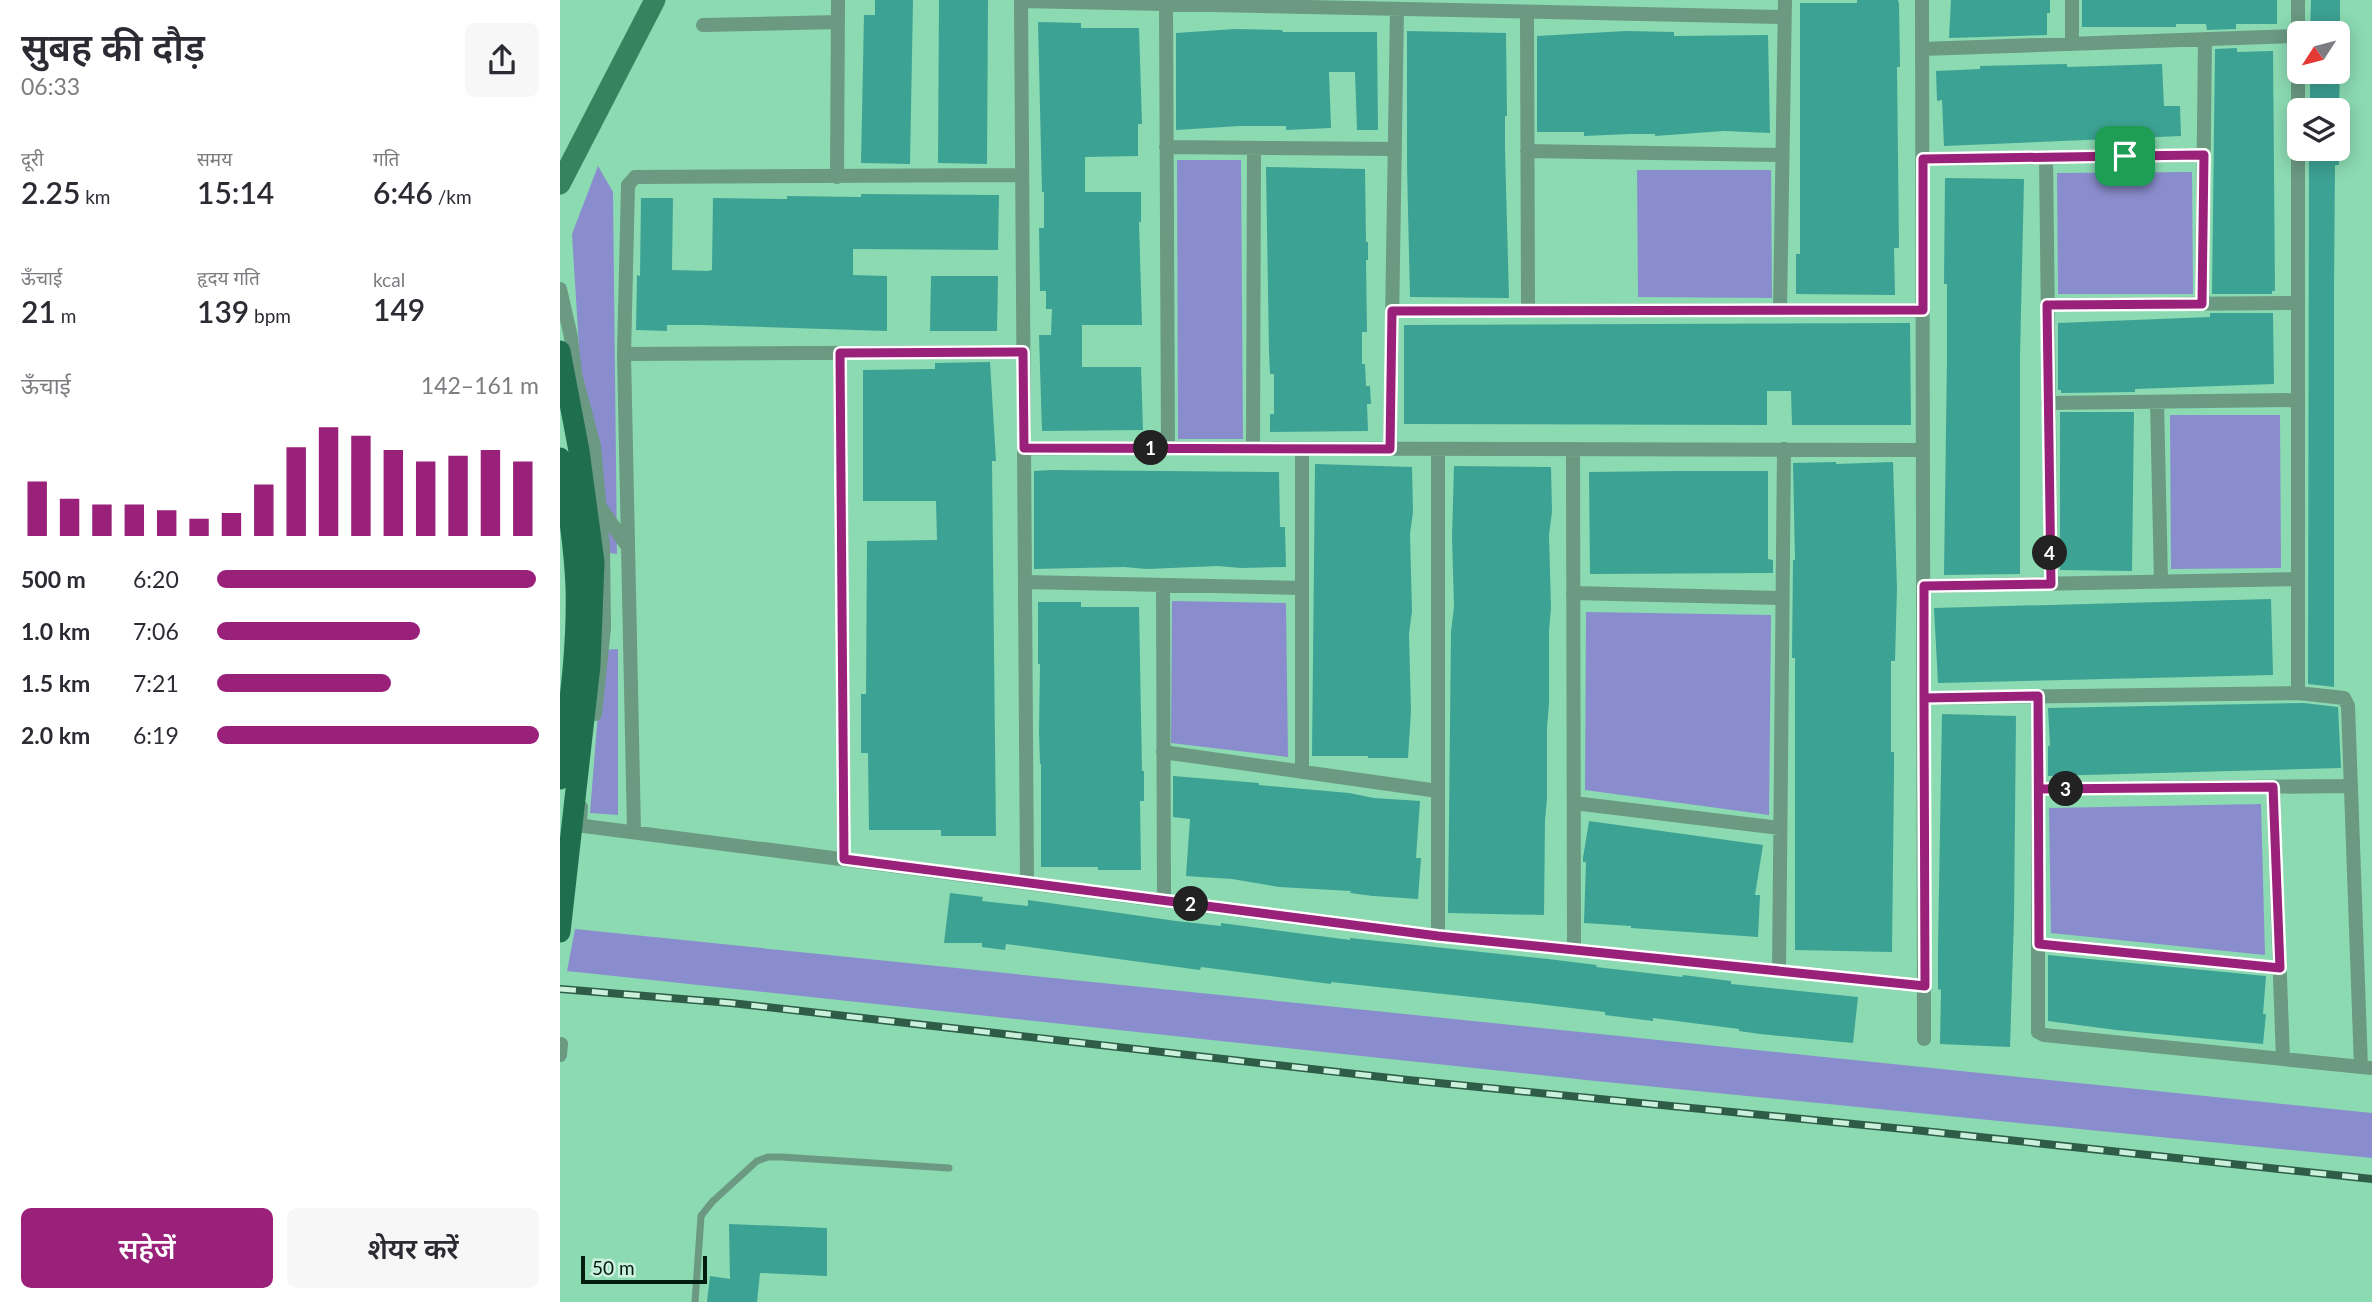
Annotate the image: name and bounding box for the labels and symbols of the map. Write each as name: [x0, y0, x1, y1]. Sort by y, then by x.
north arrow: [2287, 21, 2350, 84]
pin: [2095, 126, 2155, 186]
pin: 1: [1134, 430, 1168, 466]
pin: 4: [2032, 536, 2068, 570]
pin: 3: [2048, 772, 2084, 806]
pin: 2: [1174, 886, 1208, 922]
scale bar: [581, 1253, 707, 1285]

